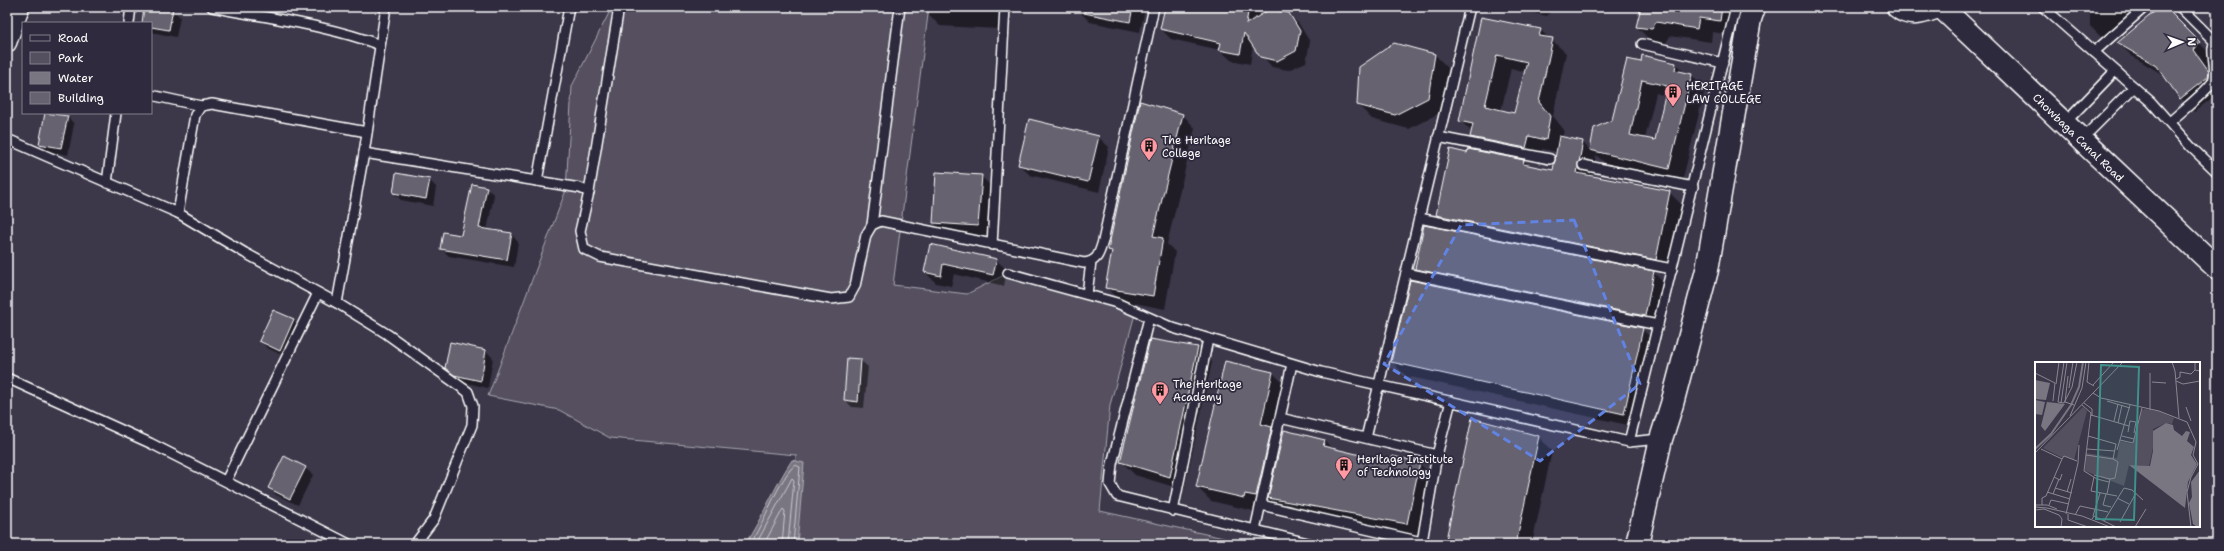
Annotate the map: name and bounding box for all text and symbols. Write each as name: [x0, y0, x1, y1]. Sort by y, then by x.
legend: [22, 22, 152, 114]
north arrow: [2162, 22, 2202, 62]
text: Road: [58, 30, 89, 46]
text: N: [2184, 37, 2199, 47]
text: Park: [58, 50, 84, 66]
text: Water: [58, 70, 94, 86]
place label: HERITAGE LAW COLLEGE: [1686, 79, 1761, 107]
building icon: HERITAGE LAW COLLEGE: [1663, 82, 1683, 107]
text: Building: [58, 90, 104, 106]
street label: Chowbaga Canal Road: [2029, 90, 2127, 186]
place label: The Heritage College: [1162, 133, 1231, 161]
building icon: The Heritage College: [1139, 136, 1159, 161]
inset map: [2035, 362, 2200, 527]
place label: The Heritage Academy: [1173, 377, 1242, 405]
building icon: The Heritage Academy: [1150, 380, 1170, 405]
place label: Heritage Institute of Technology: [1357, 452, 1454, 480]
building icon: Heritage Institute of Technology: [1334, 455, 1354, 480]

